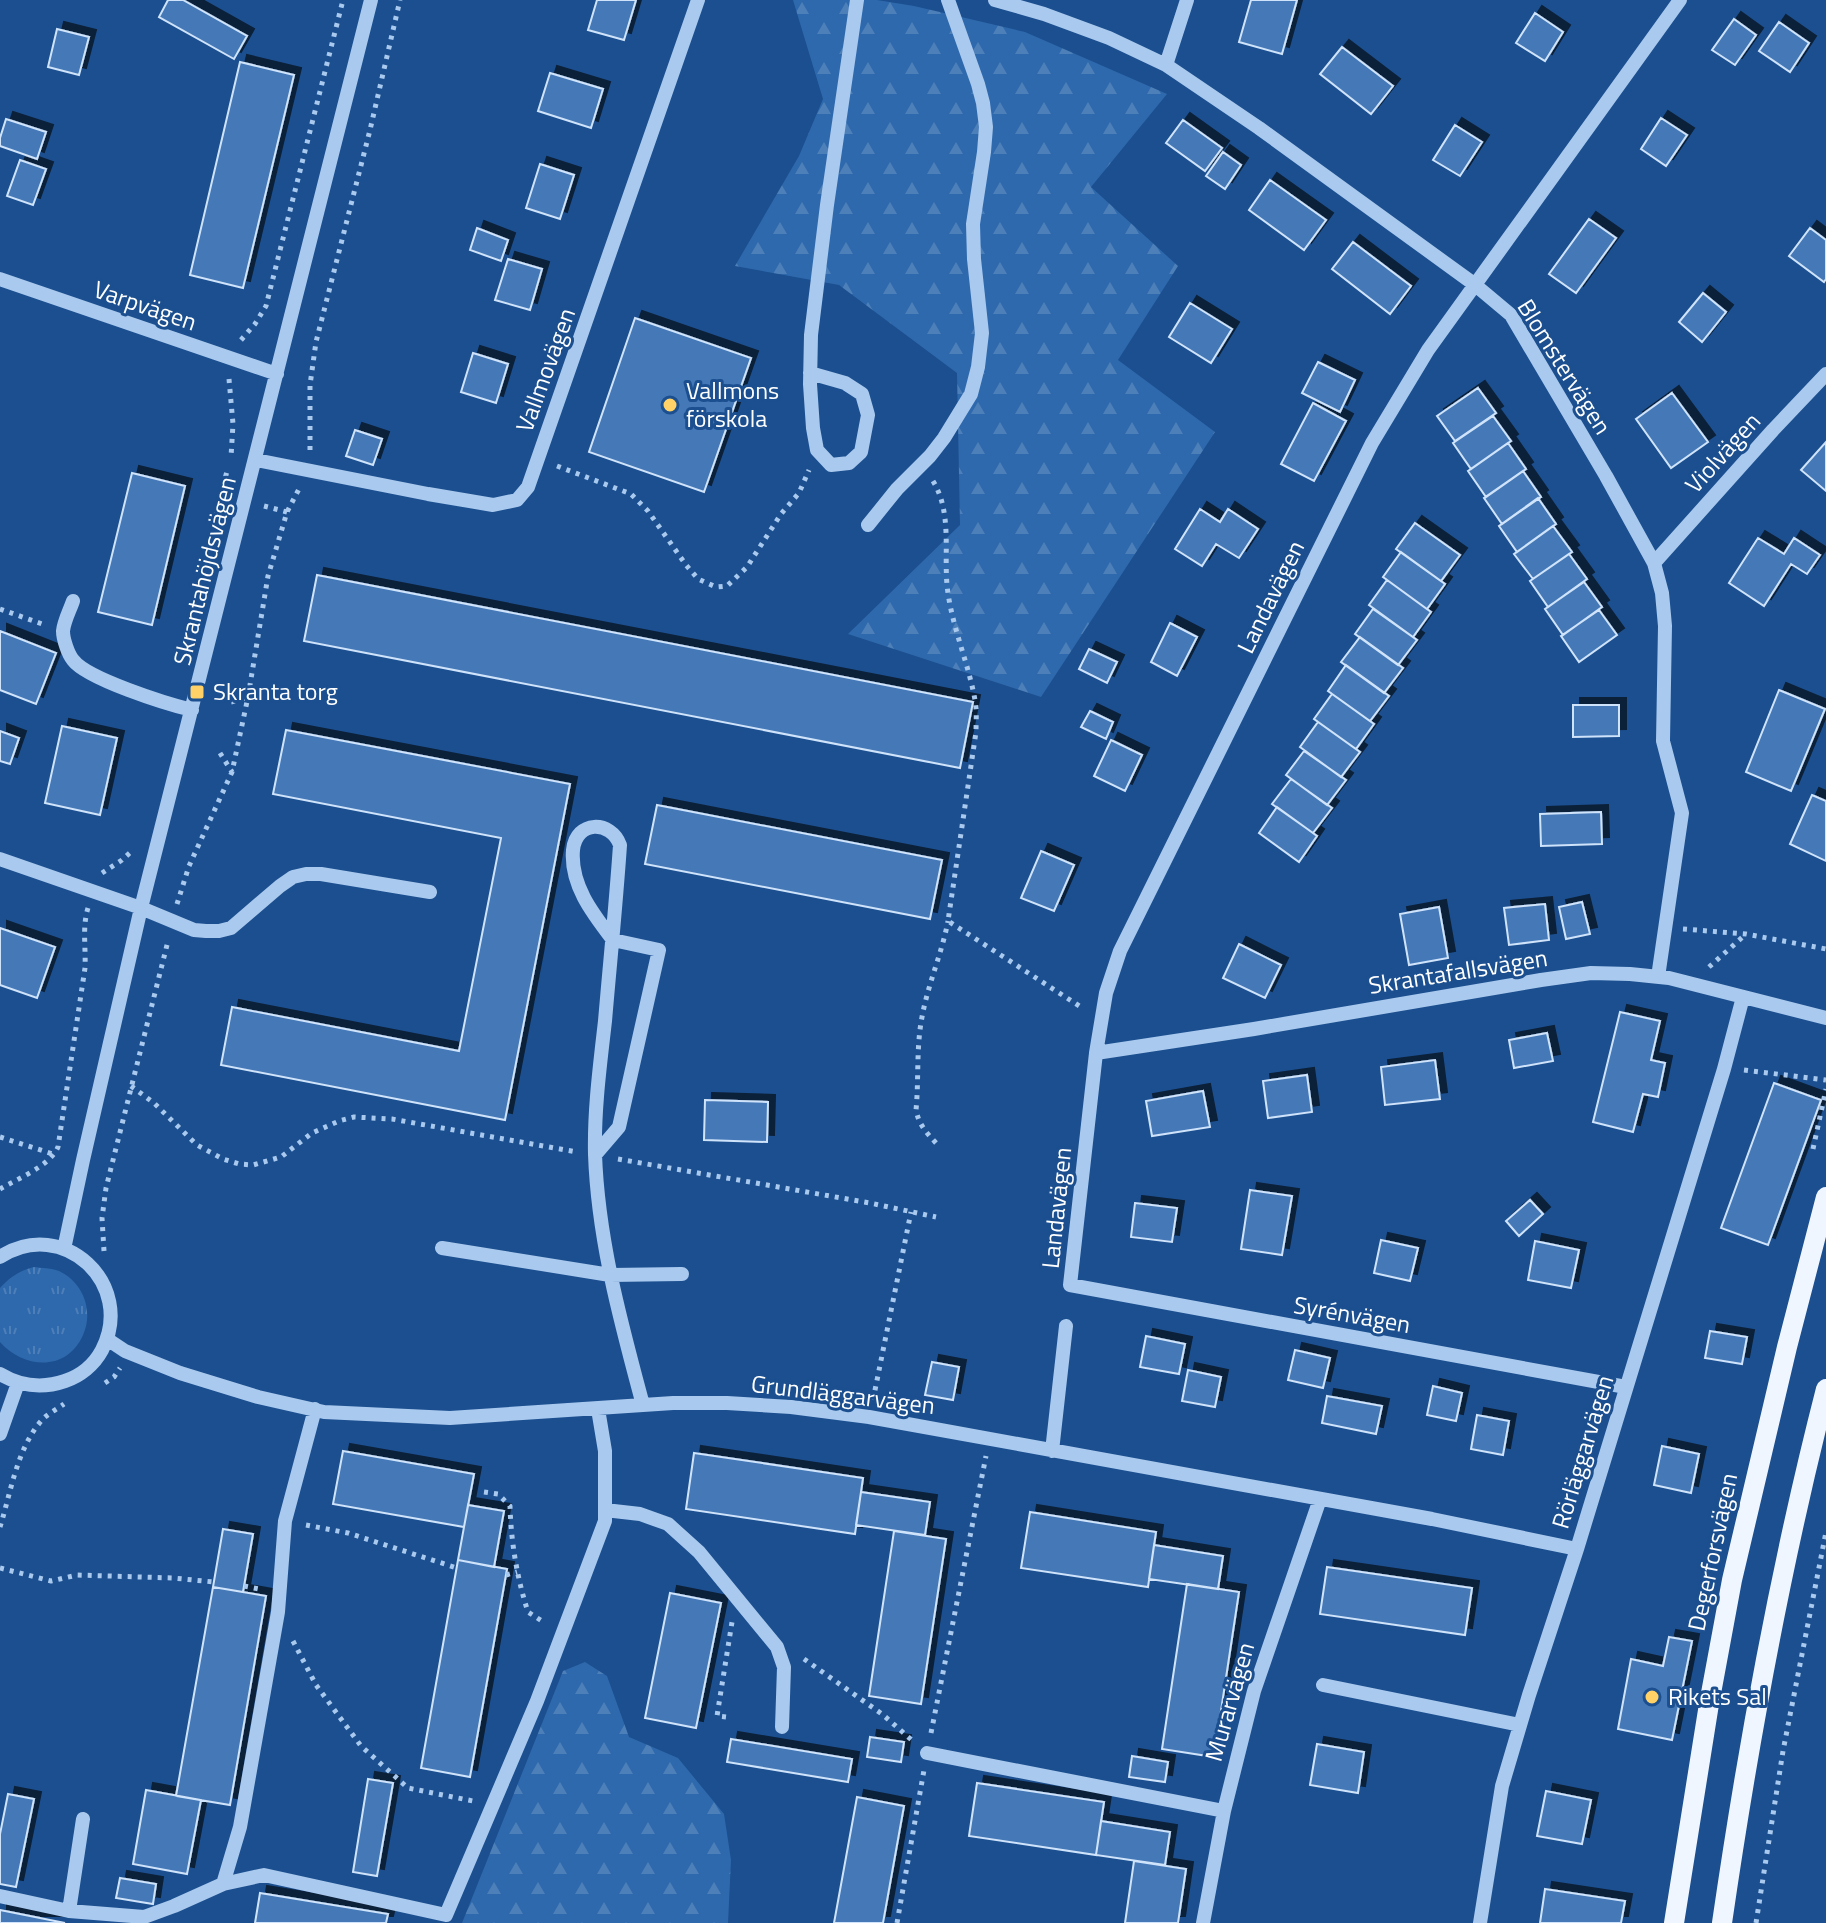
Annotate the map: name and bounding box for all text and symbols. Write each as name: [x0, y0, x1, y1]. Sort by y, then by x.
street label: Varpvägen: [89, 271, 202, 339]
street label: Blomstervägen: [1509, 292, 1621, 441]
street label: Vallmovägen: [506, 303, 584, 437]
place label: Vallmons förskola: [686, 372, 779, 436]
marker: Vallmons förskola: [661, 396, 679, 414]
street label: Violvägen: [1676, 404, 1768, 501]
street label: Skrantahöjdsvägen: [163, 473, 245, 669]
street label: Landavägen: [1227, 534, 1313, 659]
place label: Skranta torg: [213, 673, 338, 709]
marker: Skranta torg: [188, 683, 206, 701]
street label: Skrantafallsvägen: [1366, 939, 1550, 1003]
street label: Landavägen: [1032, 1145, 1080, 1270]
street label: Syrénvägen: [1291, 1286, 1413, 1342]
street label: Grundläggarvägen: [749, 1365, 937, 1423]
street label: Rörläggarvägen: [1542, 1370, 1622, 1533]
street label: Degerforsvägen: [1678, 1469, 1746, 1634]
street label: Murarvägen: [1195, 1638, 1263, 1765]
place label: Rikets Sal: [1668, 1678, 1767, 1714]
marker: Rikets Sal: [1643, 1688, 1661, 1706]

